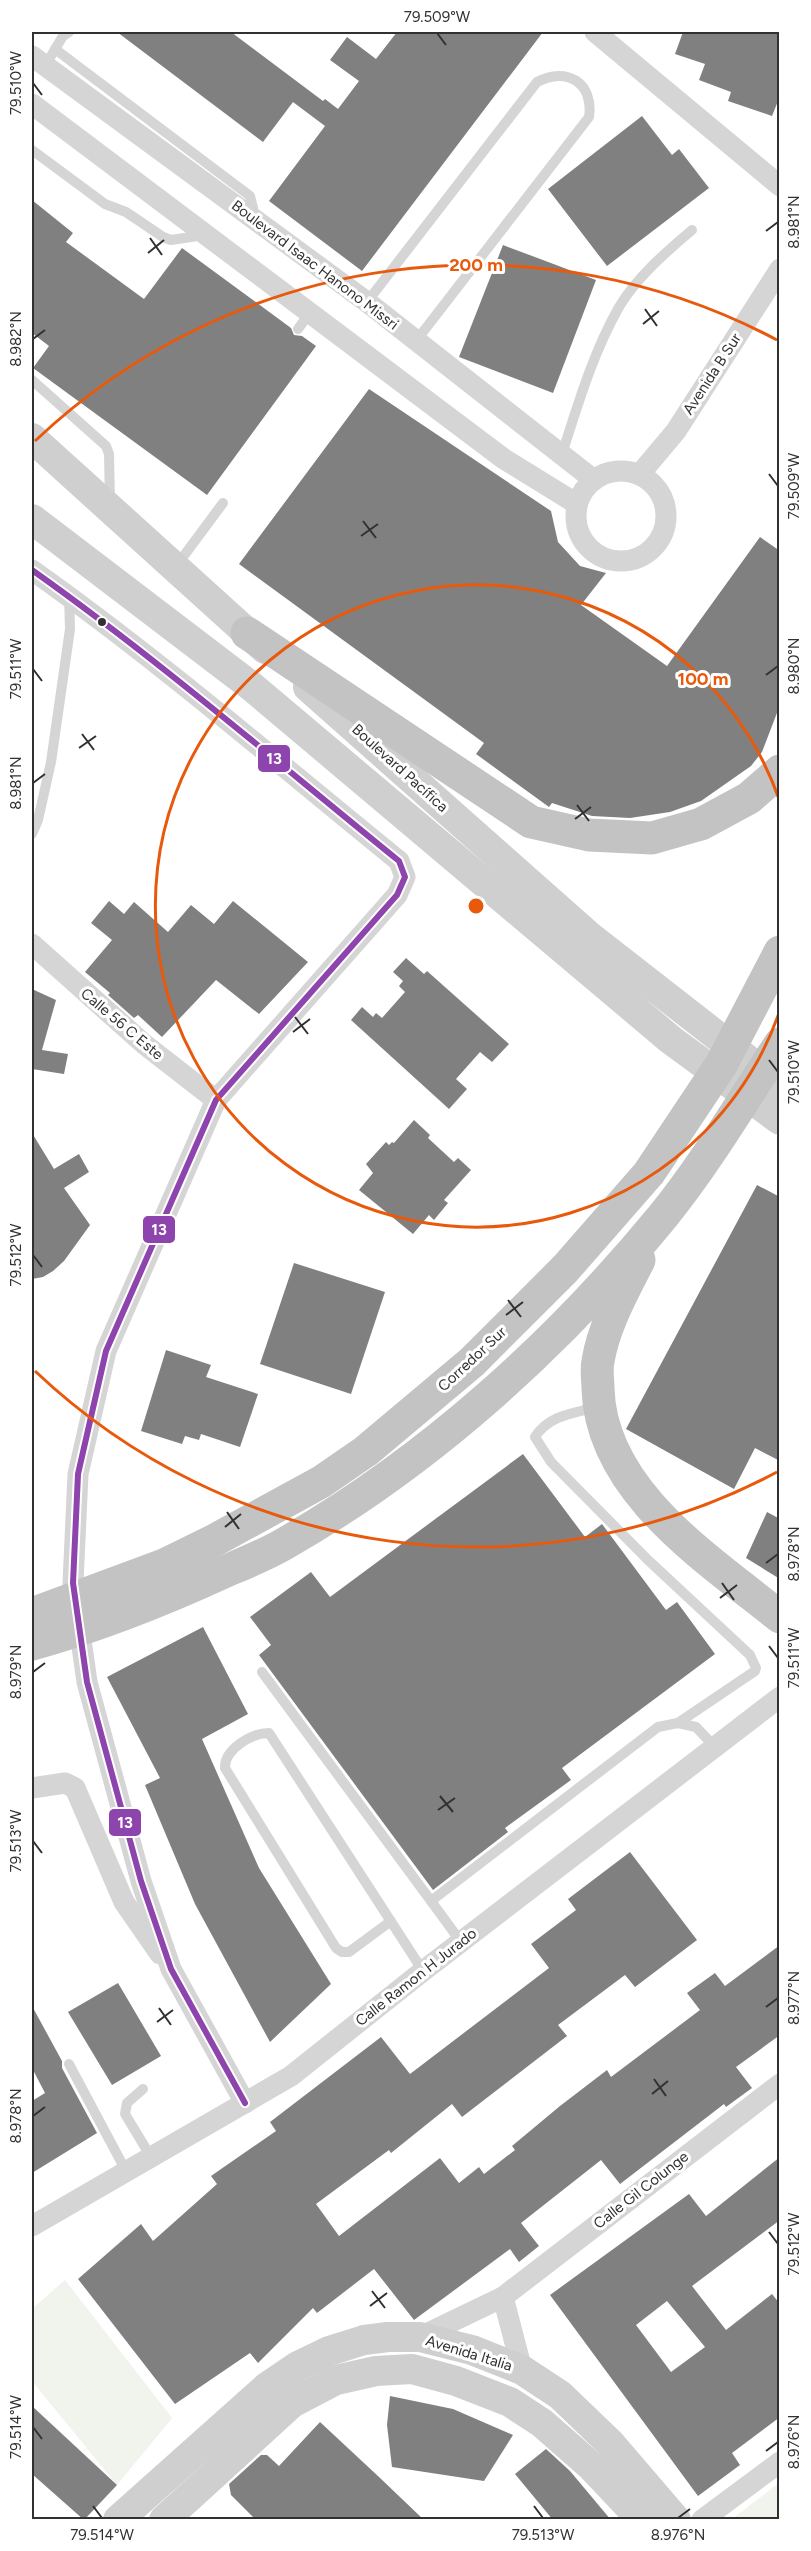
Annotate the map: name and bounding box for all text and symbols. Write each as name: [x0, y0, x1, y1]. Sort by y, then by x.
text: 79.509°W: [404, 8, 471, 26]
text: 79.510°W: [7, 50, 25, 115]
text: 8.981°N: [785, 195, 803, 249]
street label: Boulevard Isaac Hanono Missri: [228, 196, 402, 334]
text: 200 m: [449, 254, 503, 276]
text: 8.982°N: [7, 311, 25, 367]
street label: Avenida B Sur: [679, 330, 745, 418]
text: 79.509°W: [785, 452, 803, 519]
unlabelled marker: [96, 616, 108, 628]
text: 79.511°W: [7, 638, 25, 699]
text: 8.980°N: [785, 638, 803, 694]
text: 100 m: [678, 668, 728, 690]
street label: Boulevard Pacífica: [348, 720, 452, 816]
line badge: 13: [257, 744, 291, 773]
text: 13: [266, 749, 282, 768]
text: 8.981°N: [7, 756, 25, 810]
centre of rings: [466, 896, 486, 916]
street label: Calle 56 C Este: [77, 984, 167, 1064]
text: 79.510°W: [785, 1039, 803, 1104]
line badge: 13: [142, 1215, 176, 1244]
text: 13: [151, 1220, 167, 1239]
text: 79.512°W: [7, 1223, 25, 1286]
street label: Corredor Sur: [434, 1323, 510, 1395]
text: 8.978°N: [785, 1526, 803, 1582]
text: 79.511°W: [785, 1627, 803, 1688]
text: 8.979°N: [7, 1645, 25, 1699]
line badge: 13: [108, 1808, 142, 1837]
text: 79.513°W: [7, 1809, 25, 1872]
text: 13: [117, 1813, 133, 1832]
street label: Calle Ramon H Jurado: [352, 1924, 480, 2030]
text: 8.977°N: [785, 1971, 803, 2025]
text: 8.978°N: [7, 2088, 25, 2144]
street label: Calle Gil Colunge: [590, 2147, 692, 2233]
text: 79.512°W: [785, 2212, 803, 2275]
street label: Avenida Italia: [424, 2331, 514, 2375]
text: 79.514°W: [7, 2395, 25, 2459]
text: 8.976°N: [785, 2415, 803, 2469]
text: 79.514°W: [70, 2526, 134, 2544]
text: 79.513°W: [512, 2526, 575, 2544]
text: 8.976°N: [651, 2526, 705, 2544]

